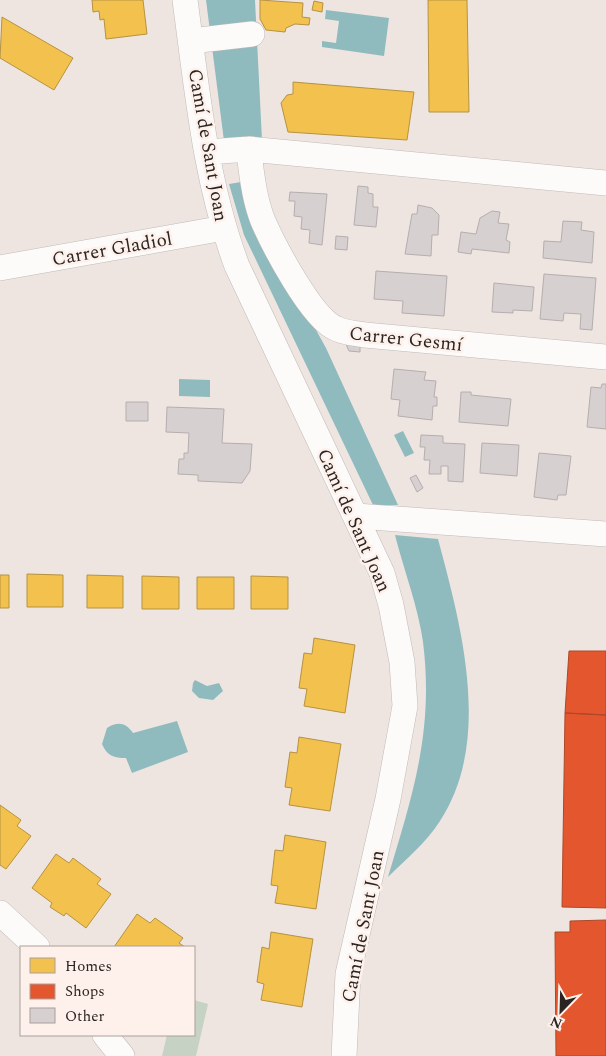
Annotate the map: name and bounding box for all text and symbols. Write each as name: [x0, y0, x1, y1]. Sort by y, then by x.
street label: Camí de Sant Joan: [180, 67, 235, 224]
street label: Carrer Gladiol: [50, 225, 175, 274]
street label: Carrer Gesmí: [348, 319, 465, 360]
street label: Camí de Sant Joan: [309, 444, 398, 597]
street label: Camí de Sant Joan: [334, 848, 392, 1005]
legend: [20, 946, 195, 1036]
text: Homes: [65, 955, 112, 978]
text: Shops: [65, 980, 105, 1003]
north arrow: [536, 986, 586, 1036]
text: Other: [65, 1005, 104, 1028]
text: N: [547, 1011, 565, 1034]

